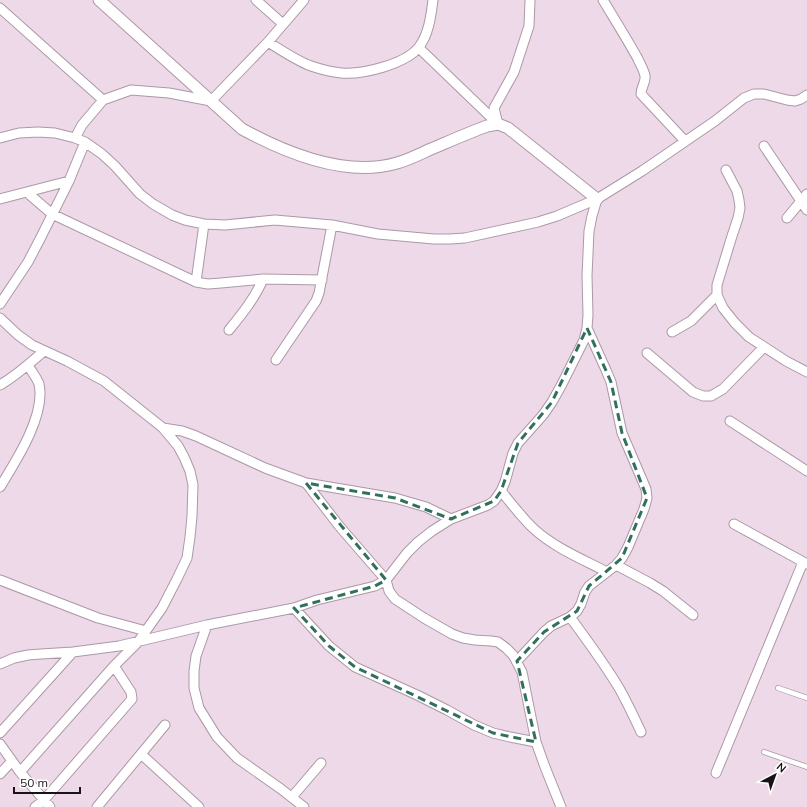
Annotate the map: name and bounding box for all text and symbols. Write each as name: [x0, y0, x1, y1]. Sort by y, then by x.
north arrow: [755, 755, 795, 795]
text: N: [774, 759, 789, 775]
scale bar: [14, 769, 80, 795]
text: 50 m: [20, 775, 48, 790]

